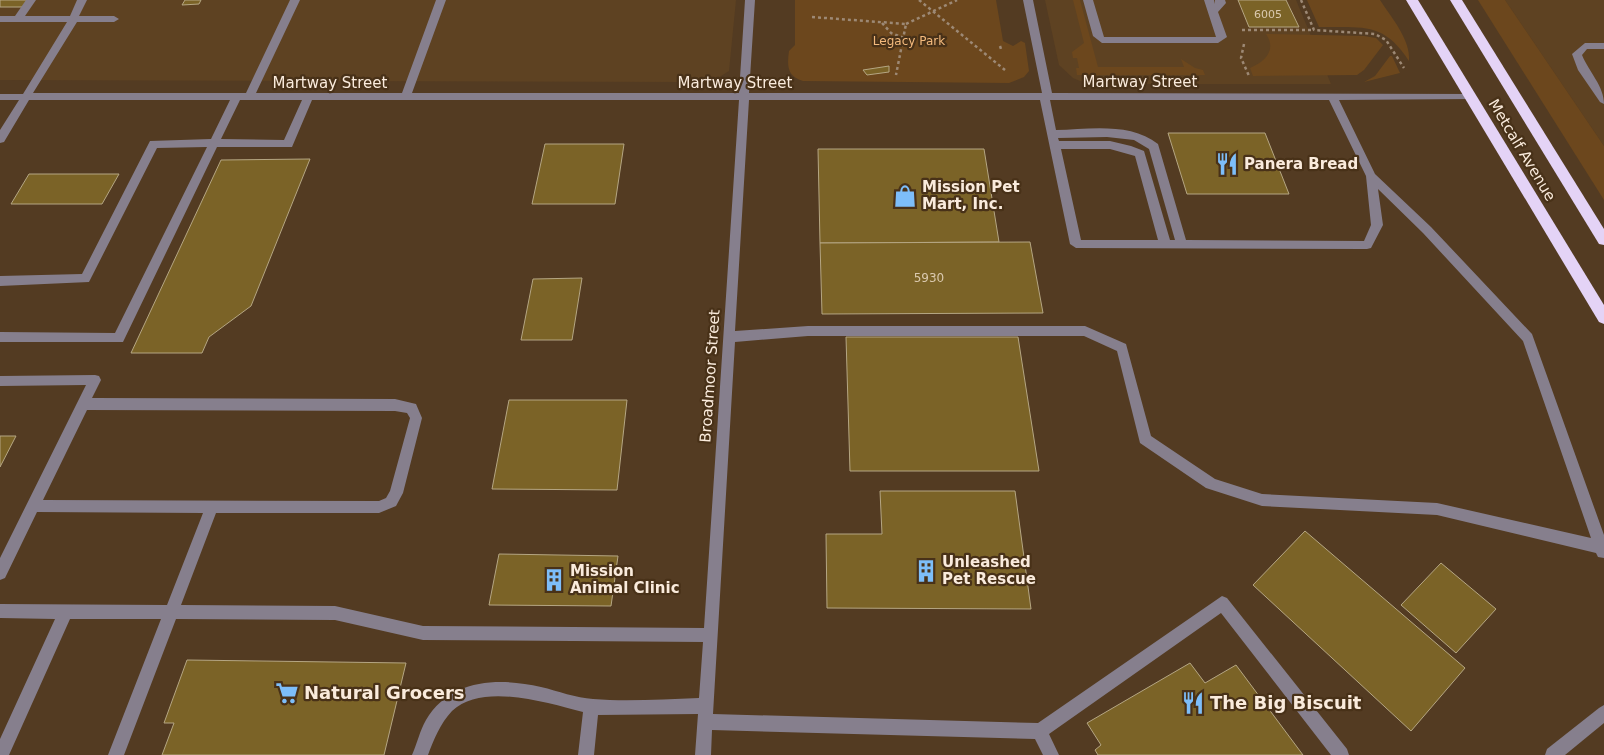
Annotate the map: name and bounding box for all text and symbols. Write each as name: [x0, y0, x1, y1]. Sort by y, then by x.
house number: 6005: [1254, 8, 1282, 21]
park label: Legacy Park: [873, 34, 945, 48]
street label: Martway Street: [1083, 73, 1198, 91]
street label: Martway Street: [273, 74, 388, 92]
street label: Martway Street: [678, 74, 793, 92]
street label: Metcalf Avenue: [1485, 96, 1559, 204]
restaurant icon: Panera Bread: [1214, 151, 1240, 177]
place label: Panera Bread: [1244, 155, 1358, 173]
place label: Mission Pet Mart, Inc.: [922, 178, 1020, 213]
shop icon: Mission Pet Mart, Inc.: [892, 183, 918, 209]
house number: 5930: [914, 271, 944, 285]
street label: Broadmoor Street: [696, 309, 724, 443]
place label: Unleashed Pet Rescue: [942, 553, 1036, 588]
building icon: Unleashed Pet Rescue: [913, 558, 939, 584]
place label: Mission Animal Clinic: [570, 562, 680, 597]
building icon: Mission Animal Clinic: [541, 567, 567, 593]
supermarket icon: Natural Grocers: [274, 680, 300, 706]
place label: Natural Grocers: [304, 682, 465, 703]
restaurant icon: The Big Biscuit: [1180, 690, 1206, 716]
place label: The Big Biscuit: [1210, 692, 1362, 713]

